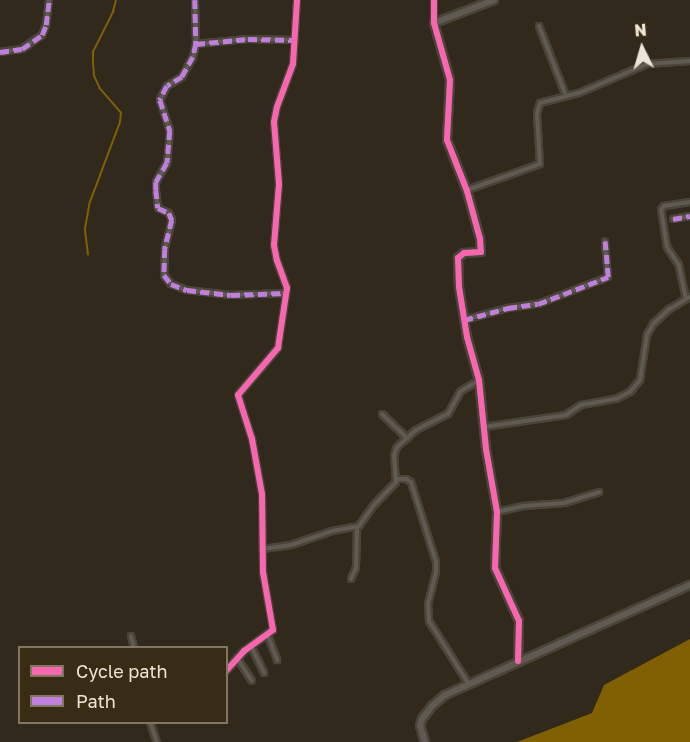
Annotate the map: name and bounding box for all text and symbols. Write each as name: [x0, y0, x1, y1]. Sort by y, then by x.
north arrow: [612, 18, 672, 78]
text: N: [633, 20, 647, 41]
legend: [18, 646, 228, 724]
text: Cycle path: [76, 660, 168, 682]
text: Path: [76, 690, 116, 712]

